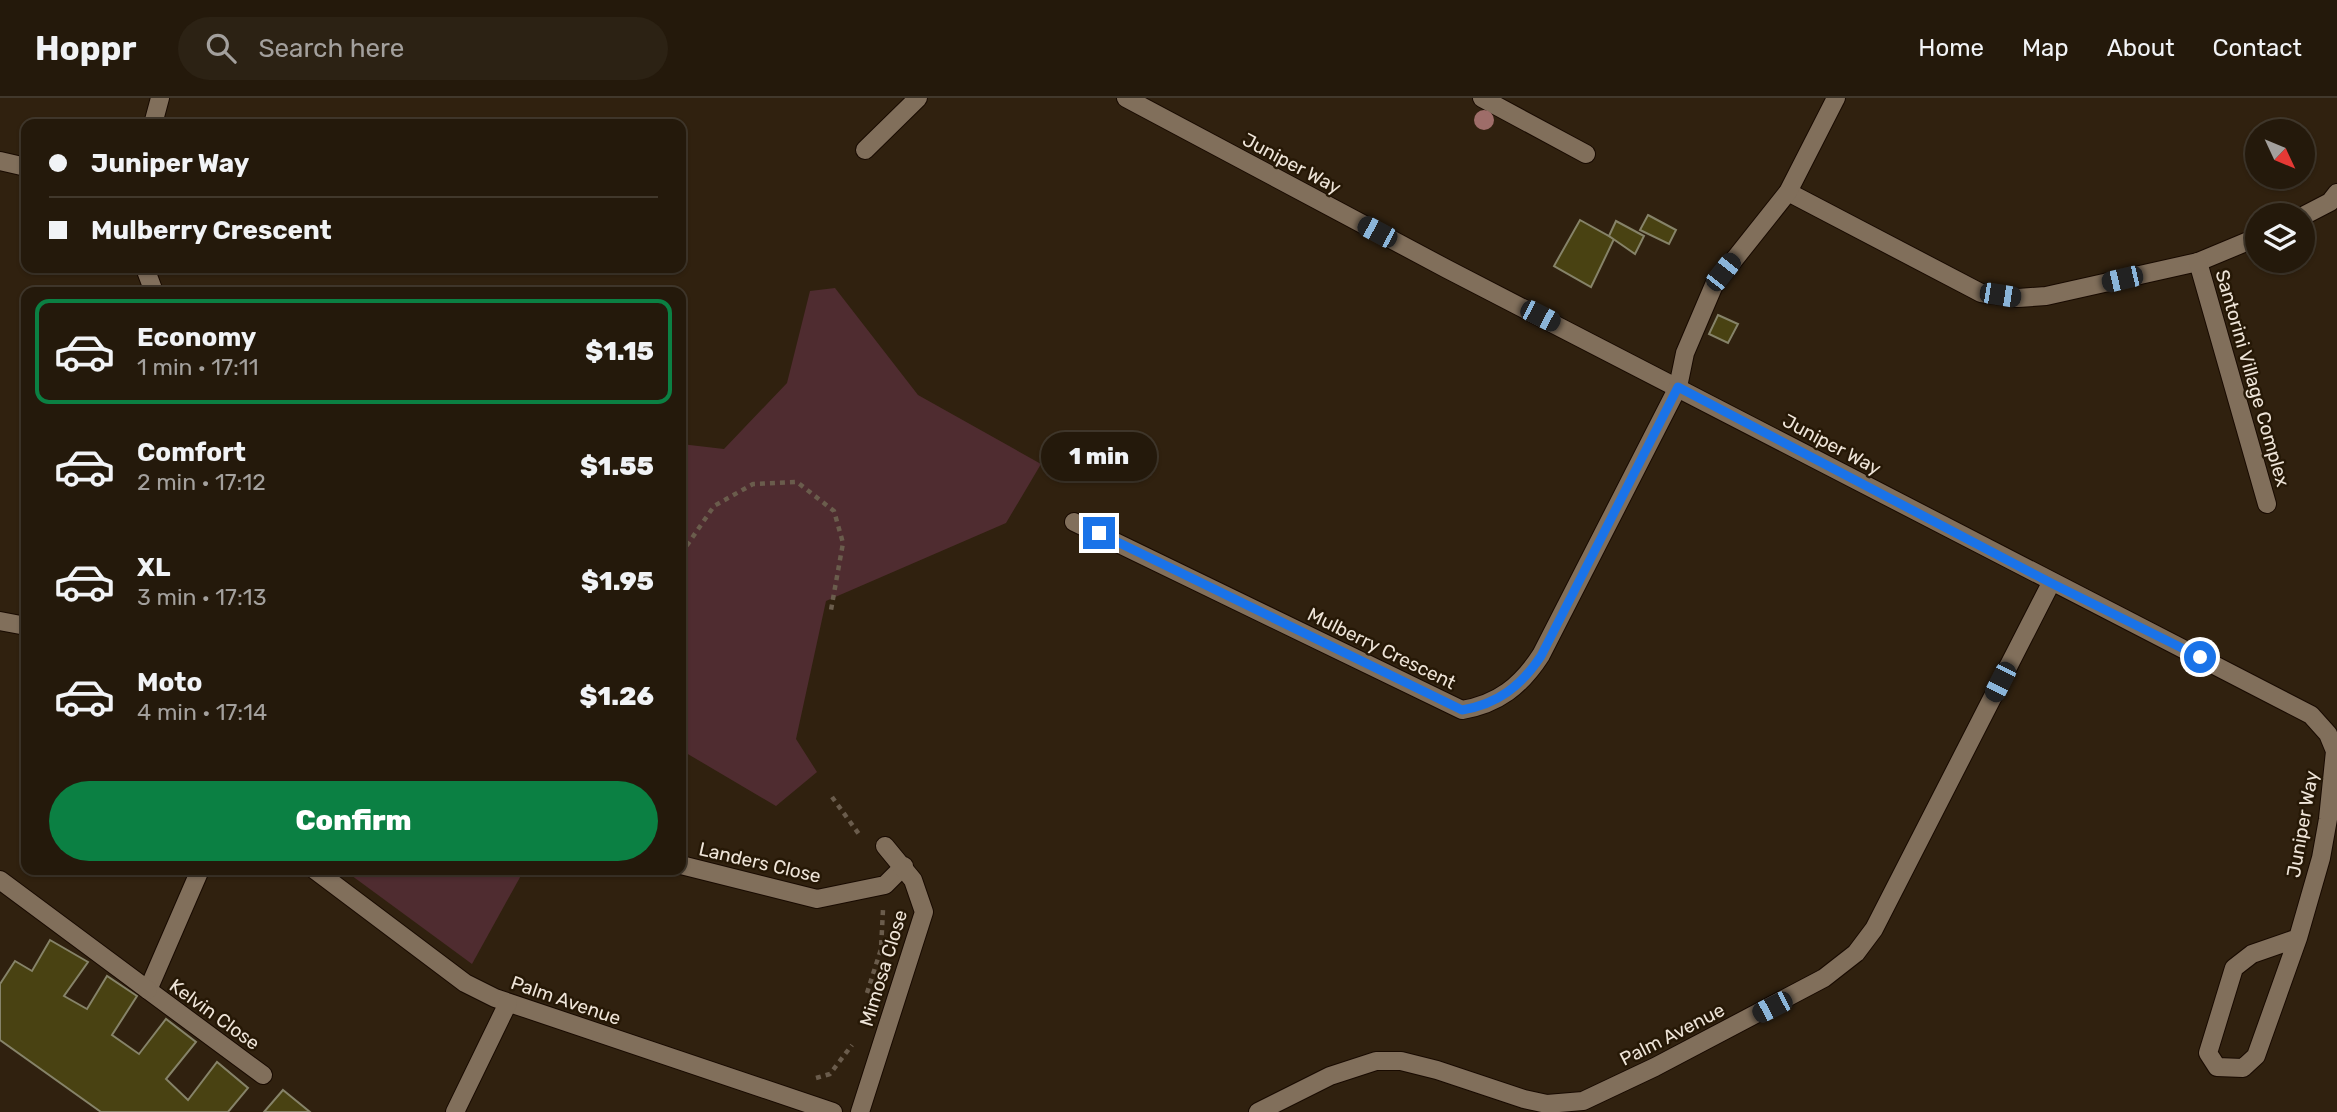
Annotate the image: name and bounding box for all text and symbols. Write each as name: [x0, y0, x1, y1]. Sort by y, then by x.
search box: [178, 17, 668, 80]
text: Hoppr: [35, 29, 136, 68]
icon: search: [202, 29, 240, 67]
text: Search here: [258, 33, 404, 64]
text: Home: [1918, 34, 1984, 62]
text: Map: [2022, 34, 2069, 62]
text: About: [2107, 34, 2175, 62]
text: Contact: [2213, 34, 2302, 62]
north arrow: [2245, 119, 2315, 189]
map controls: [2245, 119, 2315, 273]
street label: Juniper Way: [1239, 128, 1345, 199]
text: Juniper Way: [91, 148, 249, 179]
button: layers: [2245, 203, 2315, 273]
car: [1354, 213, 1401, 251]
text: Mulberry Crescent: [91, 215, 332, 246]
car: [1702, 249, 1745, 295]
car: [2100, 264, 2145, 294]
street label: Santorini Village Complex: [2211, 267, 2295, 489]
car: [1978, 281, 2023, 309]
car: [1517, 297, 1564, 335]
icon: car: [53, 320, 116, 383]
text: Economy: [137, 322, 256, 353]
text: $1.15: [585, 336, 654, 367]
text: 1 min · 17:11: [137, 353, 259, 381]
street label: Juniper Way: [1779, 409, 1885, 480]
callout: 1 min: [1041, 432, 1157, 480]
icon: car: [53, 435, 116, 498]
text: Comfort: [137, 437, 246, 468]
text: 1 min: [1069, 442, 1129, 470]
text: $1.55: [580, 451, 654, 482]
text: 2 min · 17:12: [137, 468, 266, 496]
route end: [1083, 517, 1115, 549]
icon: car: [53, 550, 116, 613]
text: XL: [137, 552, 170, 583]
text: $1.95: [581, 566, 654, 597]
text: 3 min · 17:13: [137, 583, 266, 611]
street label: Mulberry Crescent: [1304, 603, 1460, 695]
route start: [2184, 641, 2216, 673]
car: [1982, 659, 2019, 705]
icon: car: [53, 665, 116, 728]
text: Moto: [137, 667, 202, 698]
text: $1.26: [580, 681, 654, 712]
text: 4 min · 17:14: [137, 698, 267, 726]
street label: Juniper Way: [2282, 769, 2323, 879]
button: Confirm: [49, 781, 658, 861]
street label: Landers Close: [697, 837, 823, 888]
street label: Mimosa Close: [855, 907, 912, 1029]
street label: Palm Avenue: [508, 971, 624, 1030]
street label: Kelvin Close: [165, 974, 264, 1055]
car: [1749, 988, 1796, 1026]
street label: Palm Avenue: [1616, 998, 1729, 1071]

